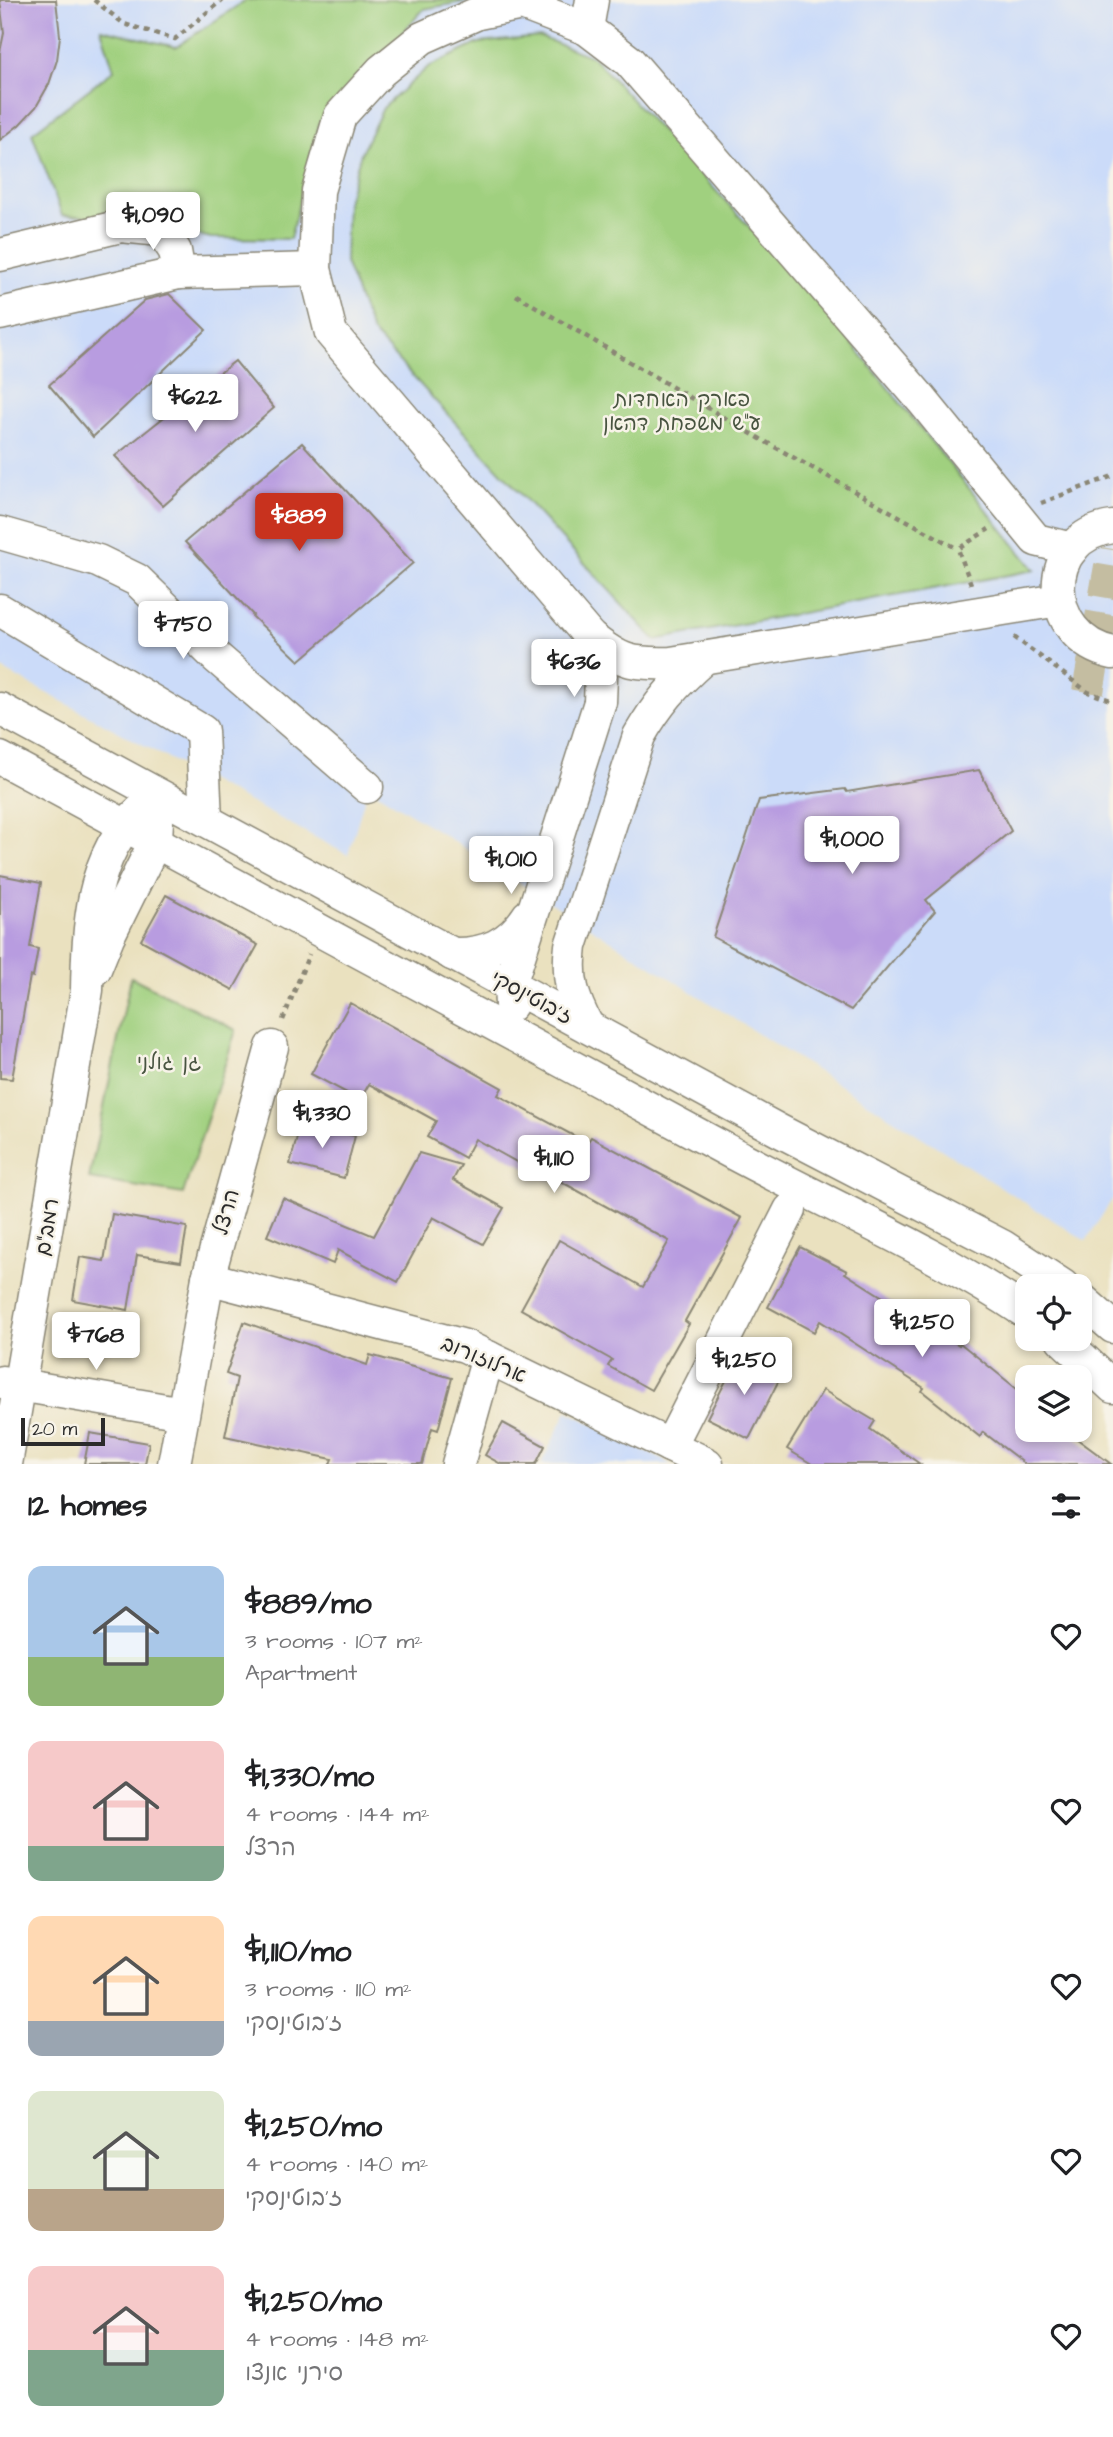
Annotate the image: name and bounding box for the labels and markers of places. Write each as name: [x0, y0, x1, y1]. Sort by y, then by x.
pin: $1,090: [96, 192, 210, 252]
pin: $622: [154, 374, 236, 434]
pin: $889: [258, 494, 340, 553]
pin: $750: [142, 602, 224, 661]
pin: $636: [533, 640, 615, 699]
pin: $1,000: [795, 816, 909, 876]
pin: $1,010: [454, 836, 568, 896]
pin: $1,330: [265, 1090, 379, 1150]
pin: $1,110: [497, 1136, 611, 1195]
pin: $1,250: [865, 1300, 979, 1359]
pin: $768: [55, 1312, 137, 1372]
pin: $1,250: [687, 1338, 801, 1397]

